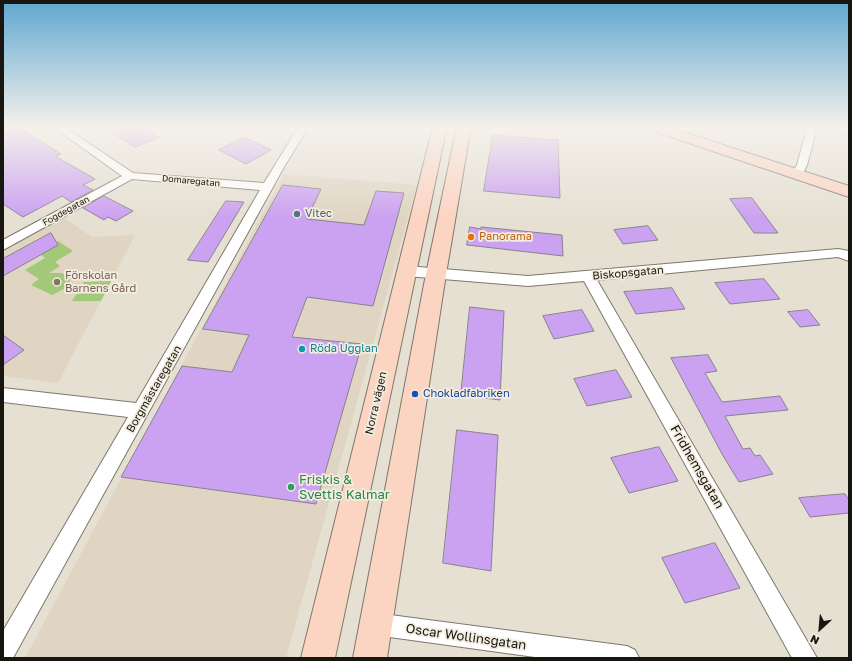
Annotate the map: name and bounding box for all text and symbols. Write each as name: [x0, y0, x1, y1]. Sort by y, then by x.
street label: Domaregatan: [162, 173, 220, 189]
street label: Fogdegatan: [41, 194, 91, 228]
place label: Vitec: [305, 207, 332, 221]
marker: Vitec: [292, 209, 302, 219]
place label: Panorama: [479, 230, 532, 244]
marker: Panorama: [466, 232, 476, 242]
street label: Biskopsgatan: [592, 263, 664, 283]
place label: Förskolan Barnens Gård: [65, 269, 136, 295]
marker: Förskolan Barnens Gård: [52, 277, 62, 287]
place label: Röda Ugglan: [310, 342, 378, 356]
street label: Borgmästaregatan: [124, 343, 184, 435]
marker: Röda Ugglan: [297, 344, 307, 354]
street label: Norra vägen: [362, 370, 390, 436]
place label: Chokladfabriken: [423, 387, 510, 401]
marker: Chokladfabriken: [410, 389, 420, 399]
street label: Fridhemsgatan: [667, 422, 727, 512]
place label: Friskis & Svettis Kalmar: [299, 472, 390, 503]
marker: Friskis & Svettis Kalmar: [286, 482, 296, 492]
north arrow: [800, 609, 840, 649]
street label: Oscar Wollinsgatan: [405, 621, 527, 653]
text: N: [808, 633, 821, 648]

